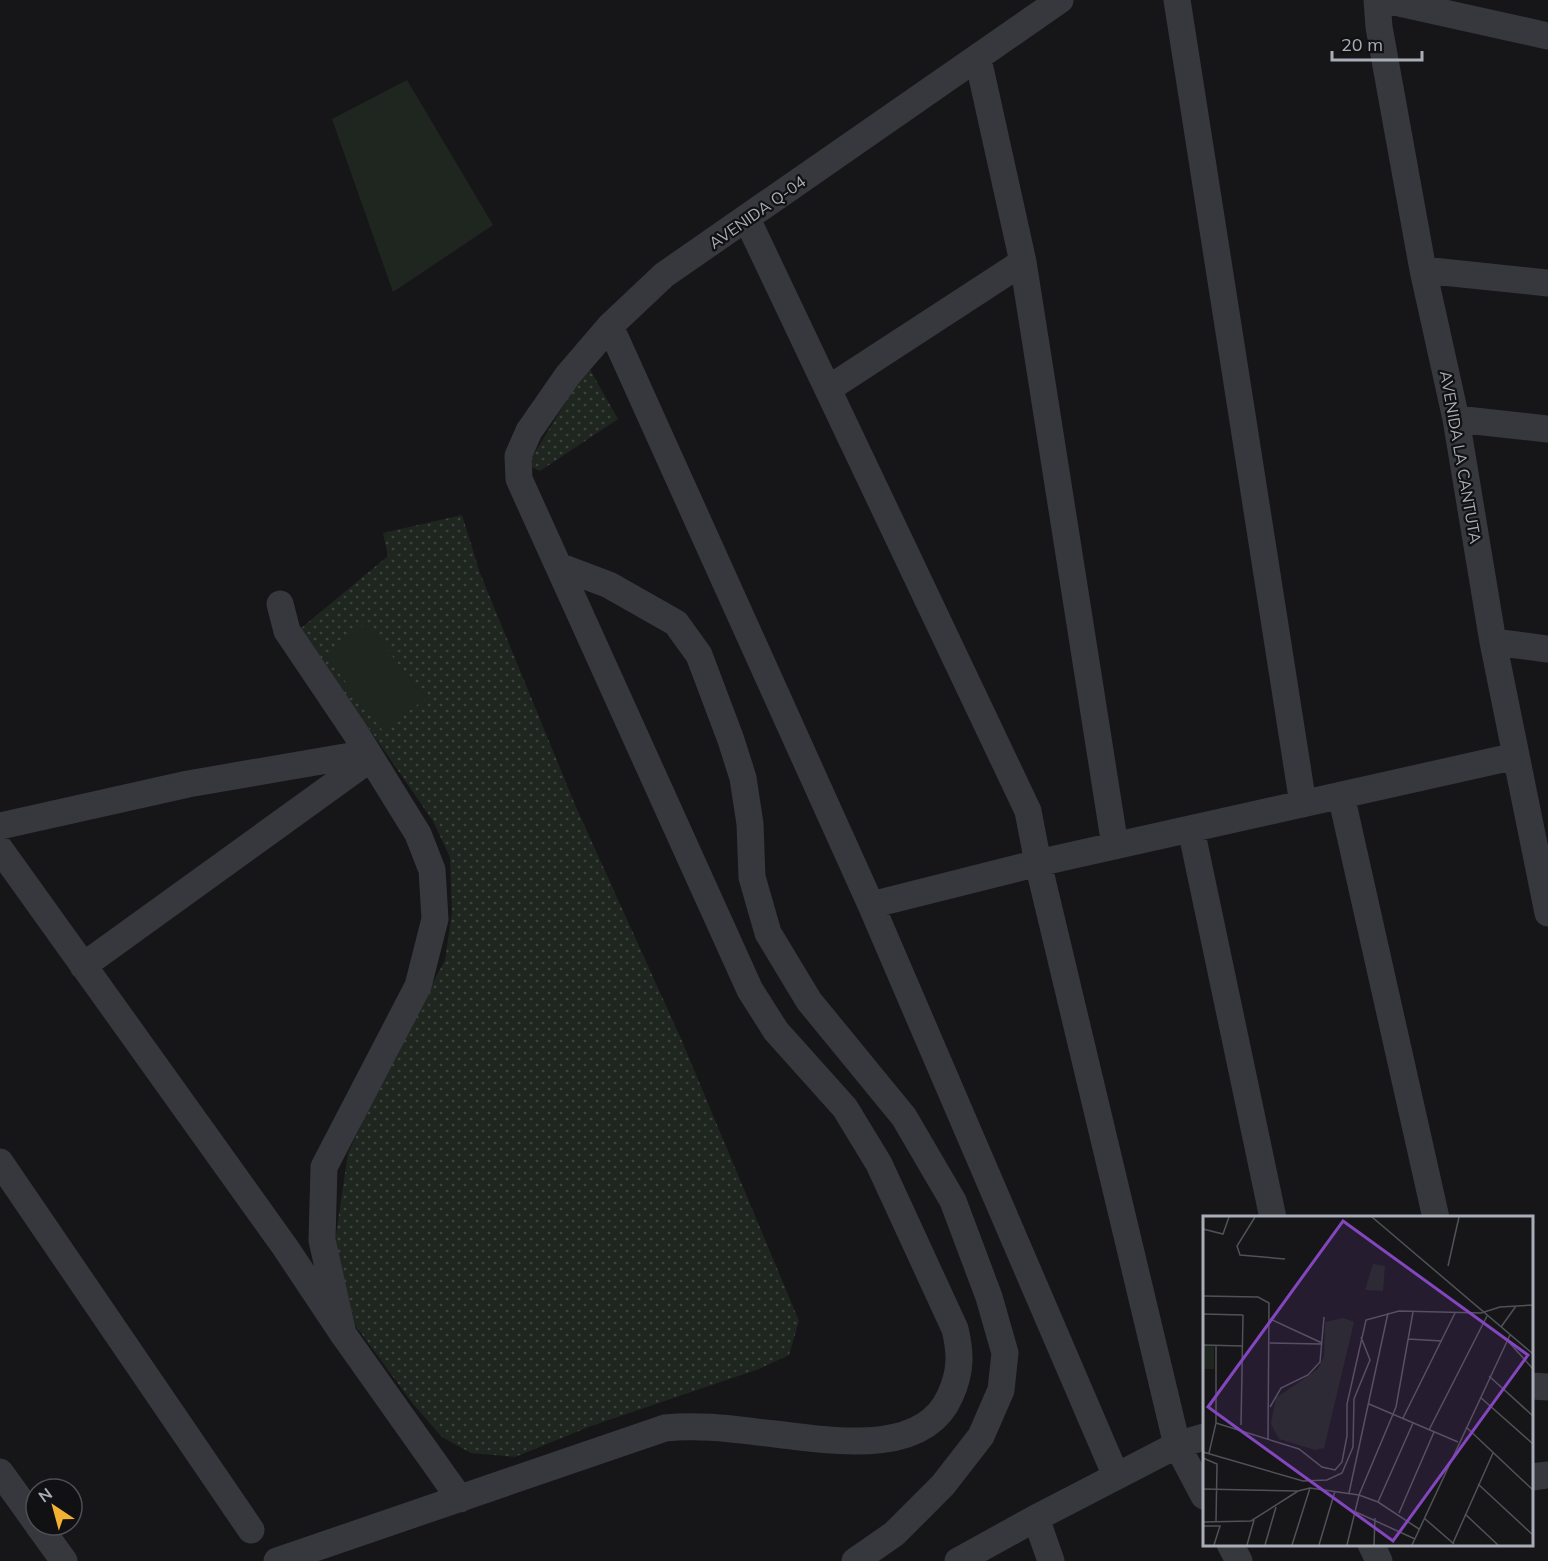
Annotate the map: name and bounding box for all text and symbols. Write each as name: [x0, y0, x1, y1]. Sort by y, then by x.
scale bar: [1332, 24, 1422, 62]
text: 20 m: [1341, 33, 1383, 56]
street label: AVENIDA Q-04: [705, 171, 810, 253]
street label: AVENIDA LA CANTUTA: [1436, 369, 1486, 545]
inset map: [1203, 1216, 1533, 1546]
north arrow: [24, 1477, 84, 1537]
text: N: [34, 1483, 56, 1507]

